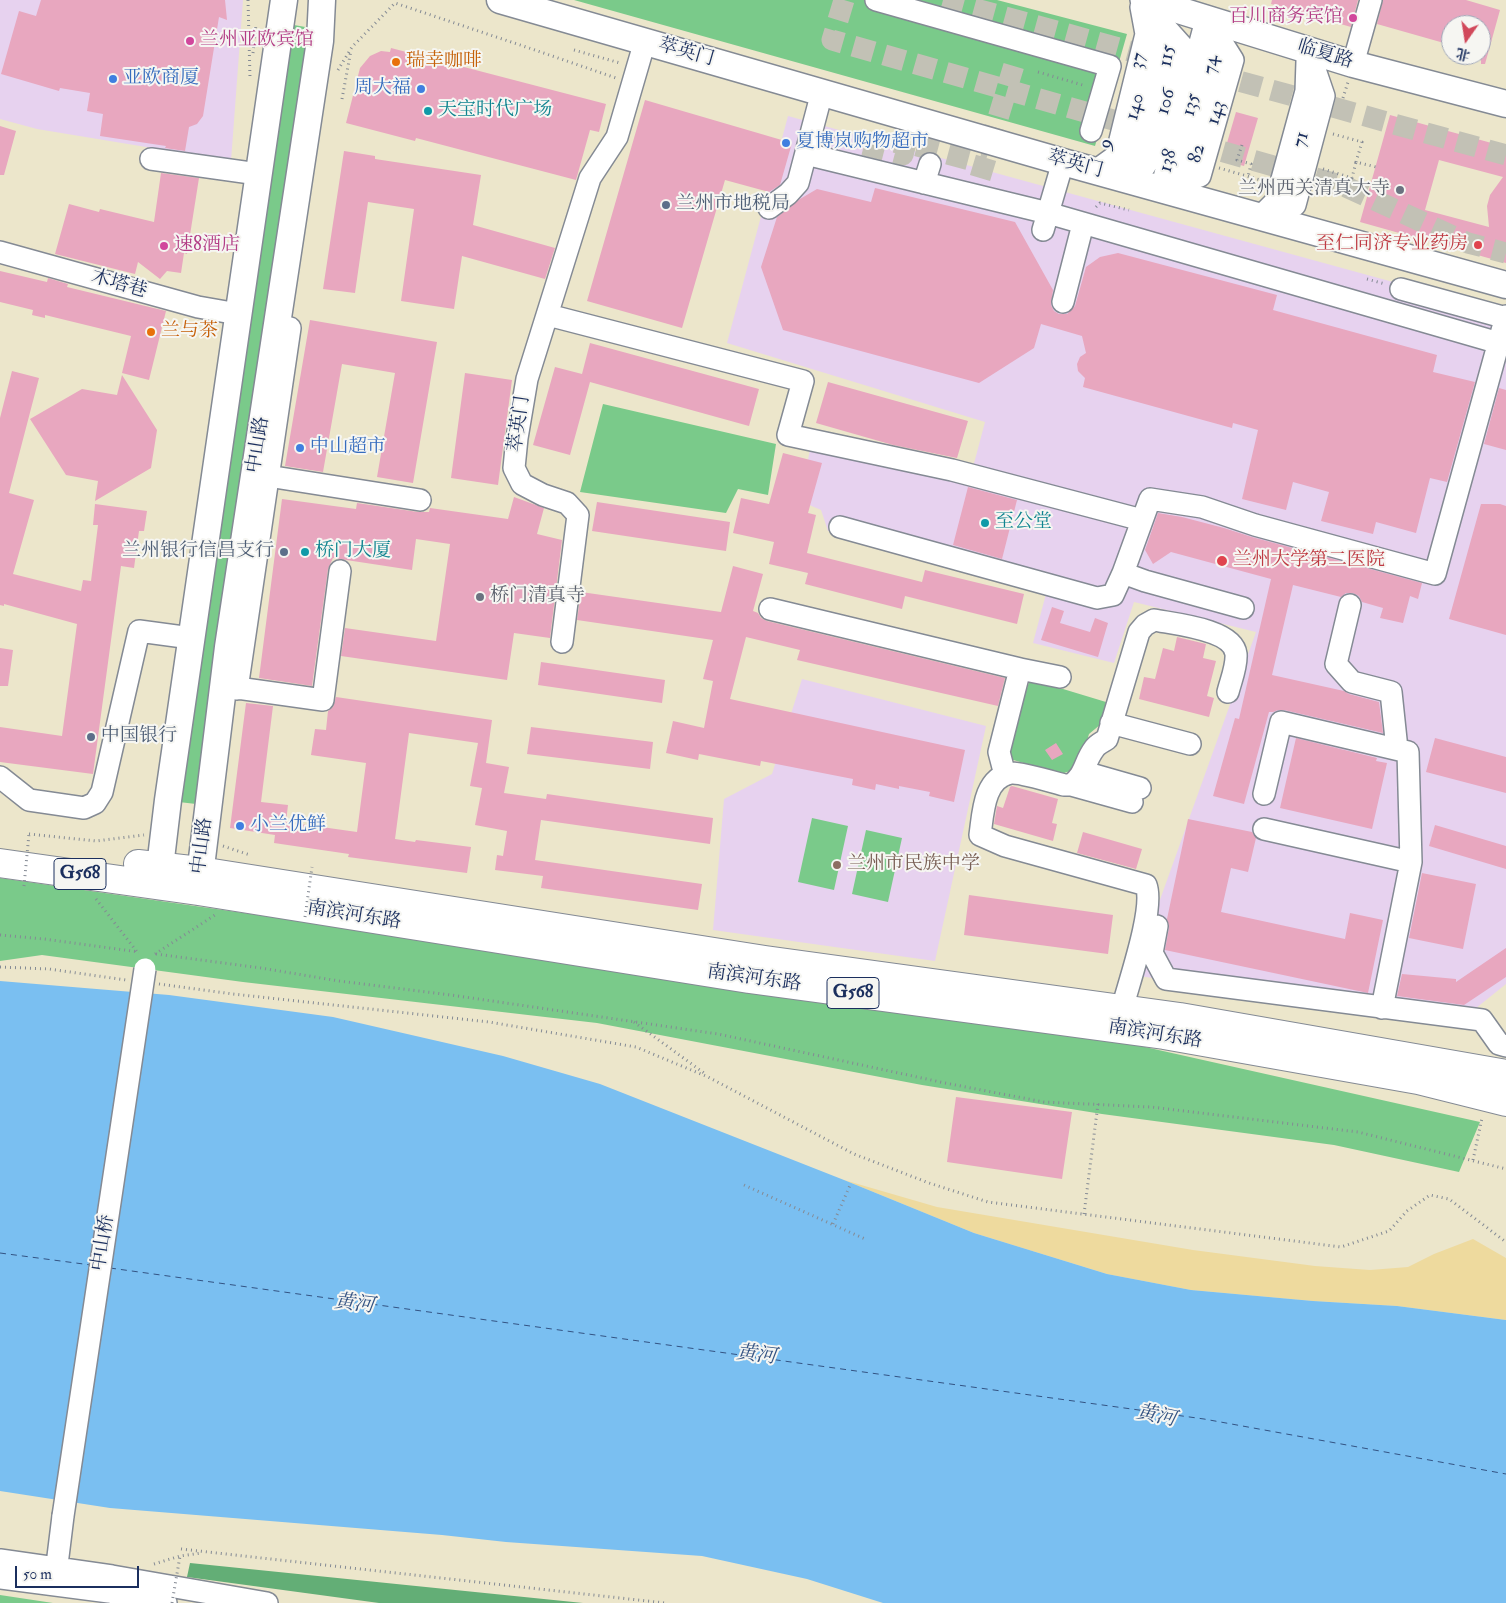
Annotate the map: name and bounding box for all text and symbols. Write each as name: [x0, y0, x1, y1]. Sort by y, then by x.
place label: 百川商务宾馆: [1229, 7, 1343, 29]
marker: 百川商务宾馆: [1347, 12, 1359, 24]
north arrow: [1441, 15, 1491, 65]
place label: 兰州亚欧宾馆: [200, 30, 314, 52]
street label: 萃英门: [655, 34, 717, 72]
marker: 兰州亚欧宾馆: [184, 35, 196, 47]
street label: 临夏路: [1294, 36, 1356, 74]
street label: 115: [1155, 43, 1181, 69]
text: 北: [1454, 44, 1471, 64]
street label: 37: [1126, 50, 1152, 72]
place label: 瑞幸咖啡: [406, 51, 482, 73]
street label: 74: [1200, 54, 1224, 76]
marker: 瑞幸咖啡: [390, 56, 402, 68]
place label: 亚欧商厦: [123, 68, 199, 90]
marker: 亚欧商厦: [107, 73, 119, 85]
place label: 周大福: [354, 78, 411, 100]
marker: 周大福: [415, 83, 427, 95]
street label: 106: [1152, 86, 1182, 118]
street label: 140: [1122, 91, 1150, 123]
street label: 135: [1178, 91, 1206, 119]
street label: 143: [1203, 98, 1231, 128]
place label: 天宝时代广场: [438, 100, 552, 122]
marker: 天宝时代广场: [422, 105, 434, 117]
street label: 71: [1289, 130, 1315, 150]
place label: 夏博岚购物超市: [796, 132, 929, 154]
street label: 9: [1095, 136, 1119, 152]
marker: 夏博岚购物超市: [780, 137, 792, 149]
street label: 82: [1184, 142, 1212, 166]
street label: 萃英门: [1045, 147, 1105, 183]
street label: 138: [1155, 147, 1183, 175]
place label: 兰州西关清真大寺: [1238, 179, 1390, 201]
marker: 兰州西关清真大寺: [1394, 184, 1406, 196]
place label: 兰州市地税局: [676, 194, 790, 216]
marker: 兰州市地税局: [660, 199, 672, 211]
place label: 至仁同济专业药房: [1316, 234, 1468, 256]
place label: 速8酒店: [174, 235, 240, 257]
marker: 至仁同济专业药房: [1472, 239, 1484, 251]
marker: 速8酒店: [158, 240, 170, 252]
street label: 木塔巷: [88, 266, 150, 304]
place label: 兰与茶: [161, 321, 218, 343]
marker: 兰与茶: [145, 326, 157, 338]
street label: 萃英门: [505, 394, 535, 454]
street label: 中山路: [243, 415, 275, 475]
place label: 中山超市: [310, 437, 386, 459]
marker: 中山超市: [294, 442, 306, 454]
place label: 至公堂: [995, 512, 1052, 534]
marker: 至公堂: [979, 517, 991, 529]
place label: 兰州银行信昌支行: [122, 541, 274, 563]
place label: 桥门大厦: [315, 541, 391, 563]
marker: 兰州银行信昌支行: [278, 546, 290, 558]
marker: 桥门大厦: [299, 546, 311, 558]
place label: 兰州大学第二医院: [1233, 550, 1385, 572]
marker: 兰州大学第二医院: [1215, 554, 1229, 568]
place label: 桥门清真寺: [490, 586, 585, 608]
marker: 桥门清真寺: [474, 591, 486, 603]
place label: 中国银行: [101, 726, 177, 748]
marker: 中国银行: [85, 731, 97, 743]
place label: 小兰优鲜: [250, 815, 326, 837]
street label: 中山路: [188, 816, 218, 876]
marker: 小兰优鲜: [234, 820, 246, 832]
place label: 兰州市民族中学: [847, 854, 980, 876]
road number: G568: [54, 859, 106, 890]
marker: 兰州市民族中学: [831, 859, 843, 871]
street label: 南滨河东路: [305, 897, 403, 935]
street label: 南滨河东路: [705, 961, 803, 997]
road number: G568: [827, 978, 879, 1008]
street label: 南滨河东路: [1106, 1016, 1204, 1054]
street label: 中山桥: [88, 1213, 120, 1273]
water label: 黄河: [333, 1291, 375, 1319]
water label: 黄河: [735, 1342, 777, 1370]
water label: 黄河: [1134, 1401, 1178, 1433]
scale bar: [18, 1556, 141, 1588]
text: 50 m: [23, 1565, 52, 1584]

